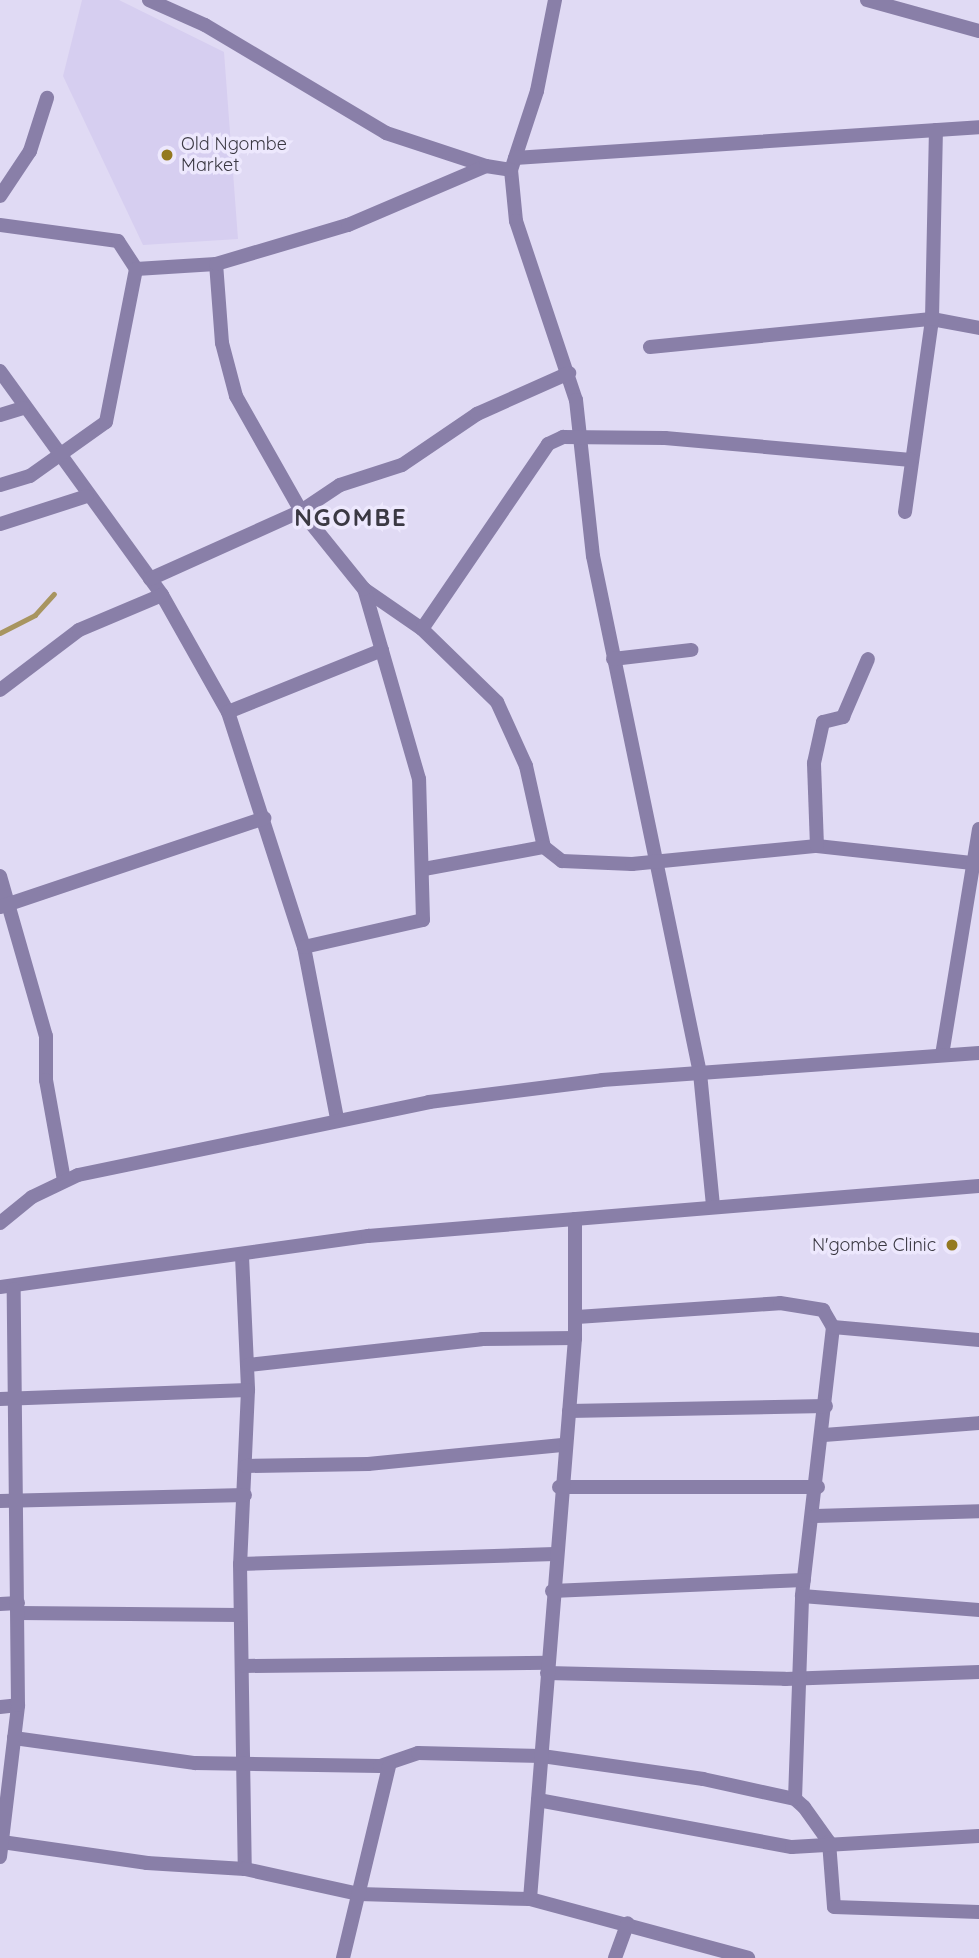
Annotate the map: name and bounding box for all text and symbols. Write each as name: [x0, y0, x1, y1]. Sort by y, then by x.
place label: Old Ngombe Market: [181, 134, 287, 176]
marker: Old Ngombe Market: [159, 147, 175, 163]
district label: NGOMBE: [295, 504, 407, 532]
place label: N'gombe Clinic: [812, 1234, 936, 1256]
marker: N'gombe Clinic: [942, 1235, 962, 1255]

